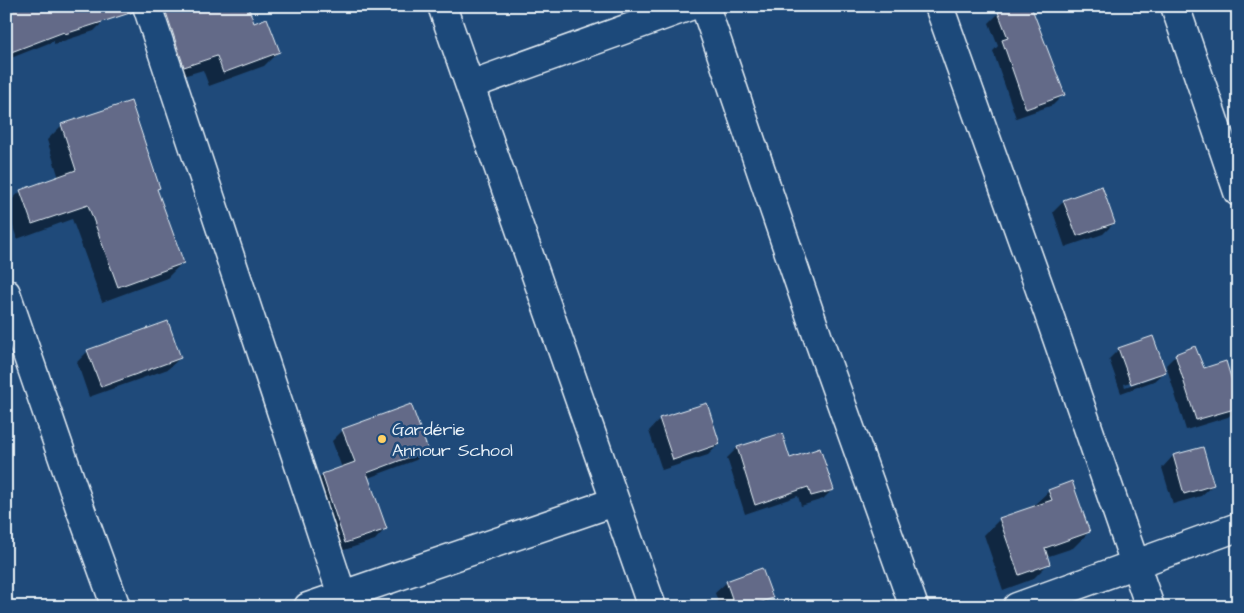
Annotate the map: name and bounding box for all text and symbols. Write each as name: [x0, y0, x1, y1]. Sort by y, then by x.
place label: Gardérie Annour School: [392, 417, 513, 463]
marker: Gardérie Annour School: [376, 433, 388, 445]

